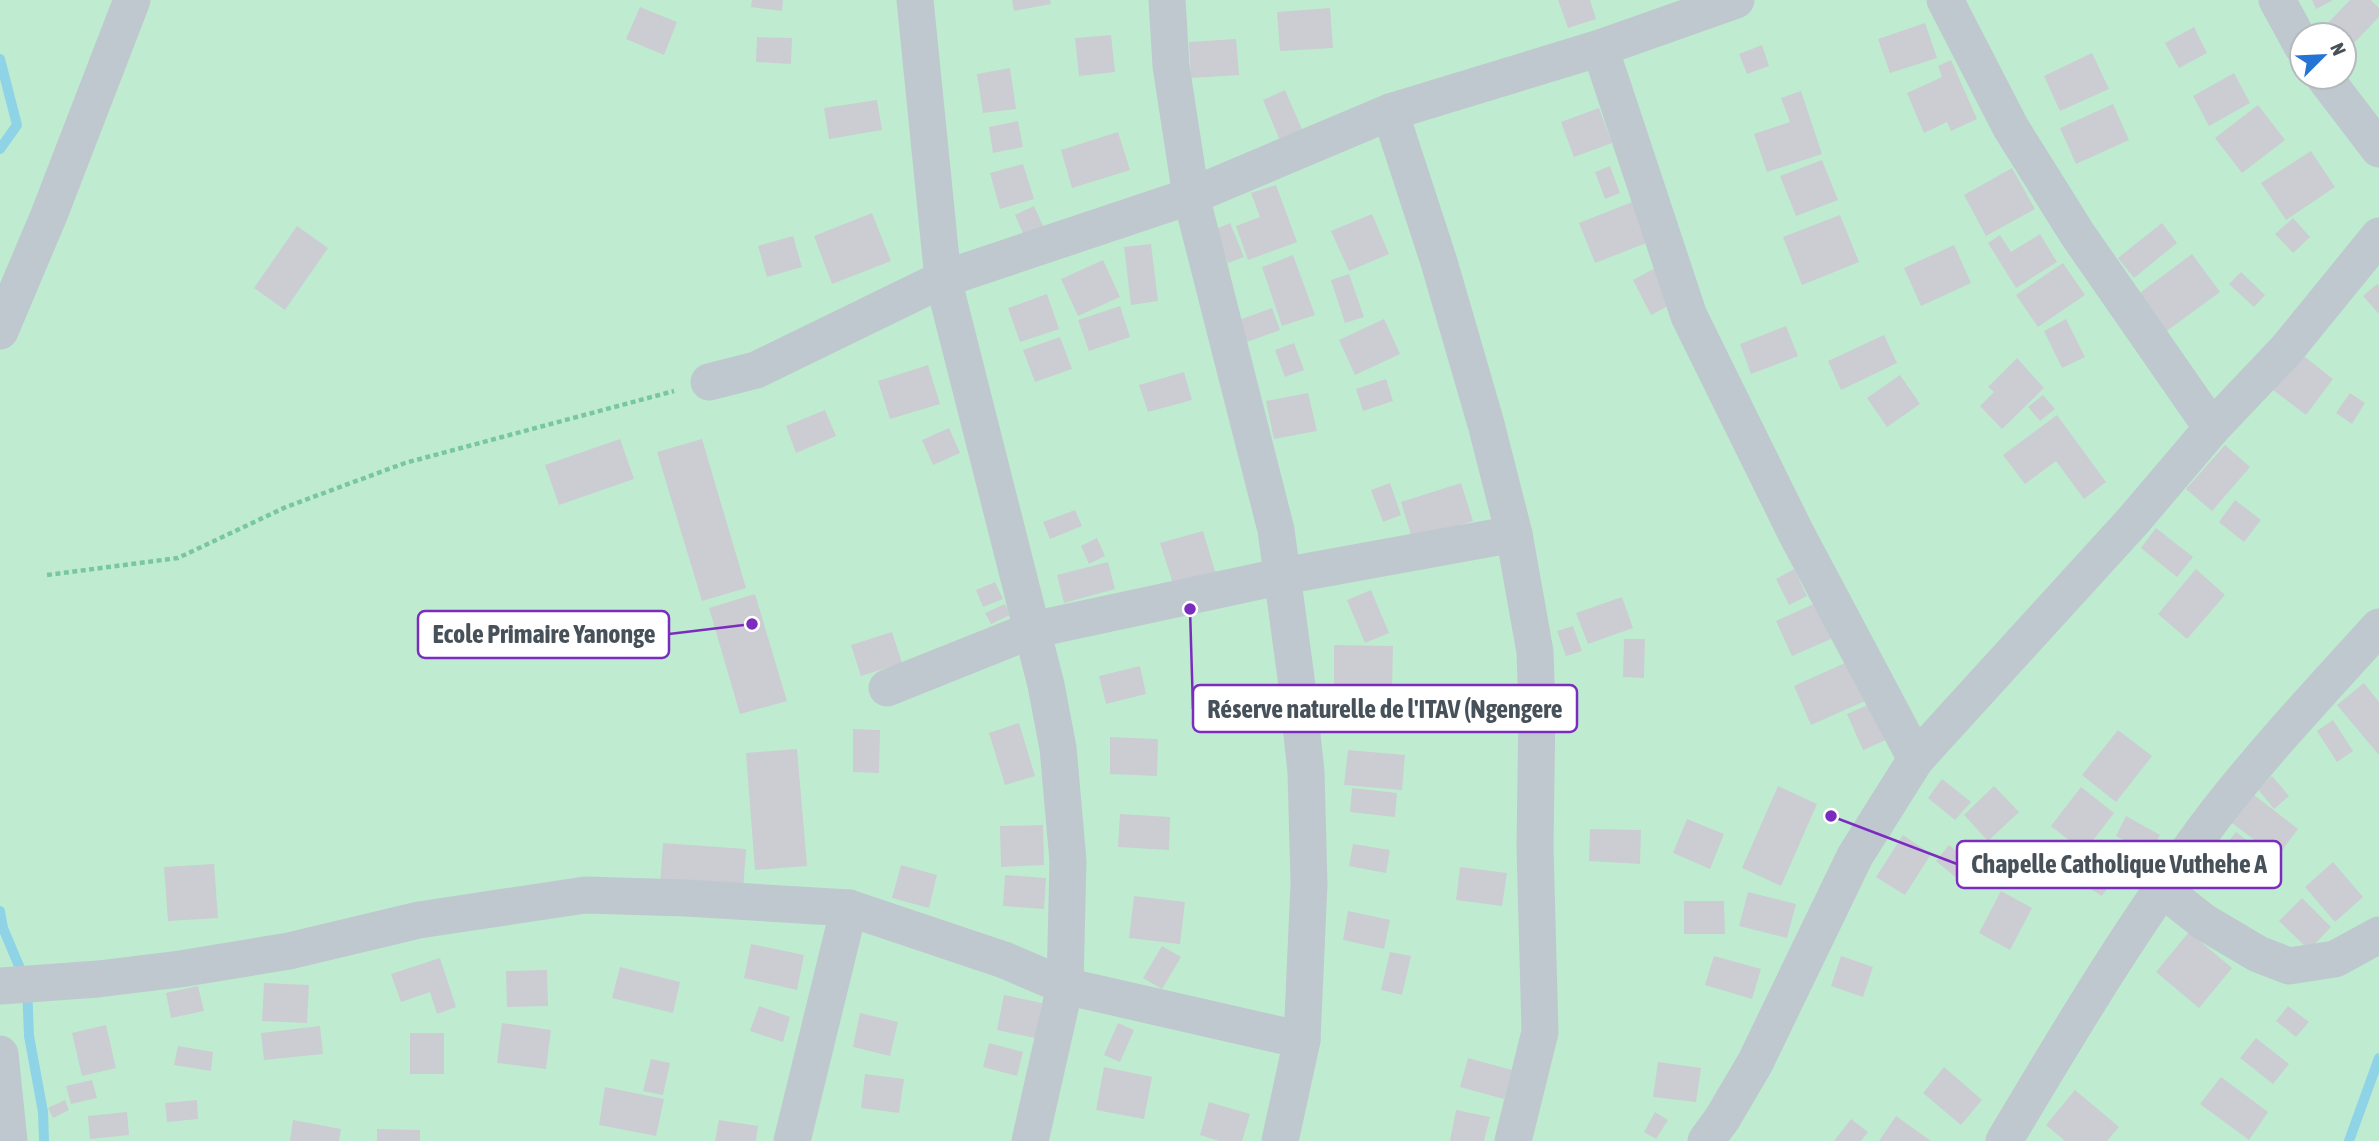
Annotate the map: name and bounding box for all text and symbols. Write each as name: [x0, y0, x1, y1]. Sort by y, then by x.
north arrow: [2288, 21, 2358, 91]
text: N: [2326, 39, 2351, 59]
callout: Ecole Primaire Yanonge: [418, 611, 669, 658]
text: Ecole Primaire Yanonge: [432, 619, 656, 649]
callout: Réserve naturelle de l'ITAV (Ngengere: [1193, 685, 1577, 732]
text: Réserve naturelle de l'ITAV (Ngengere: [1207, 694, 1563, 724]
callout: Chapelle Catholique Vuthehe A: [1957, 841, 2281, 888]
text: Chapelle Catholique Vuthehe A: [1971, 849, 2267, 879]

